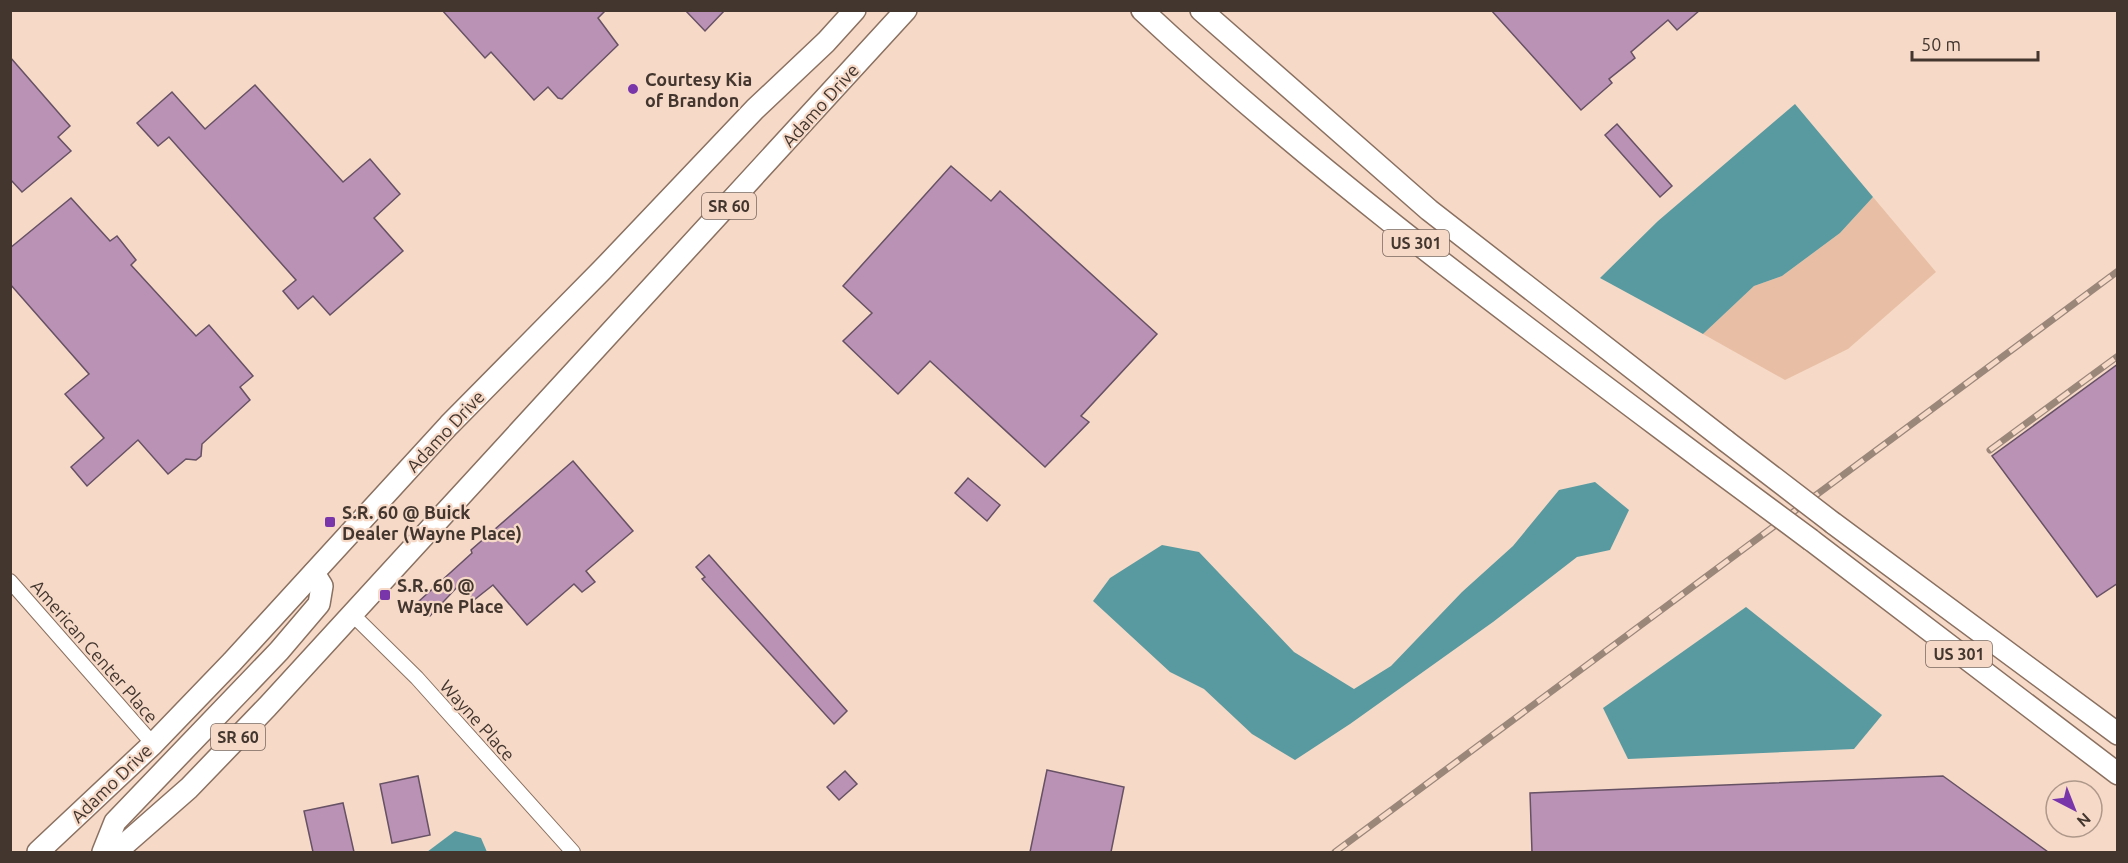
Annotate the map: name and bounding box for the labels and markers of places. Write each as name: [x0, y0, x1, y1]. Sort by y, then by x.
place label: Courtesy Kia of Brandon: [645, 69, 752, 110]
marker: Courtesy Kia of Brandon: [626, 82, 640, 96]
place label: S.R. 60 @ Buick Dealer (Wayne Place): [342, 502, 522, 544]
marker: S.R. 60 @ Buick Dealer (Wayne Place): [323, 515, 337, 529]
place label: S.R. 60 @ Wayne Place: [397, 575, 504, 616]
marker: S.R. 60 @ Wayne Place: [378, 588, 392, 602]

